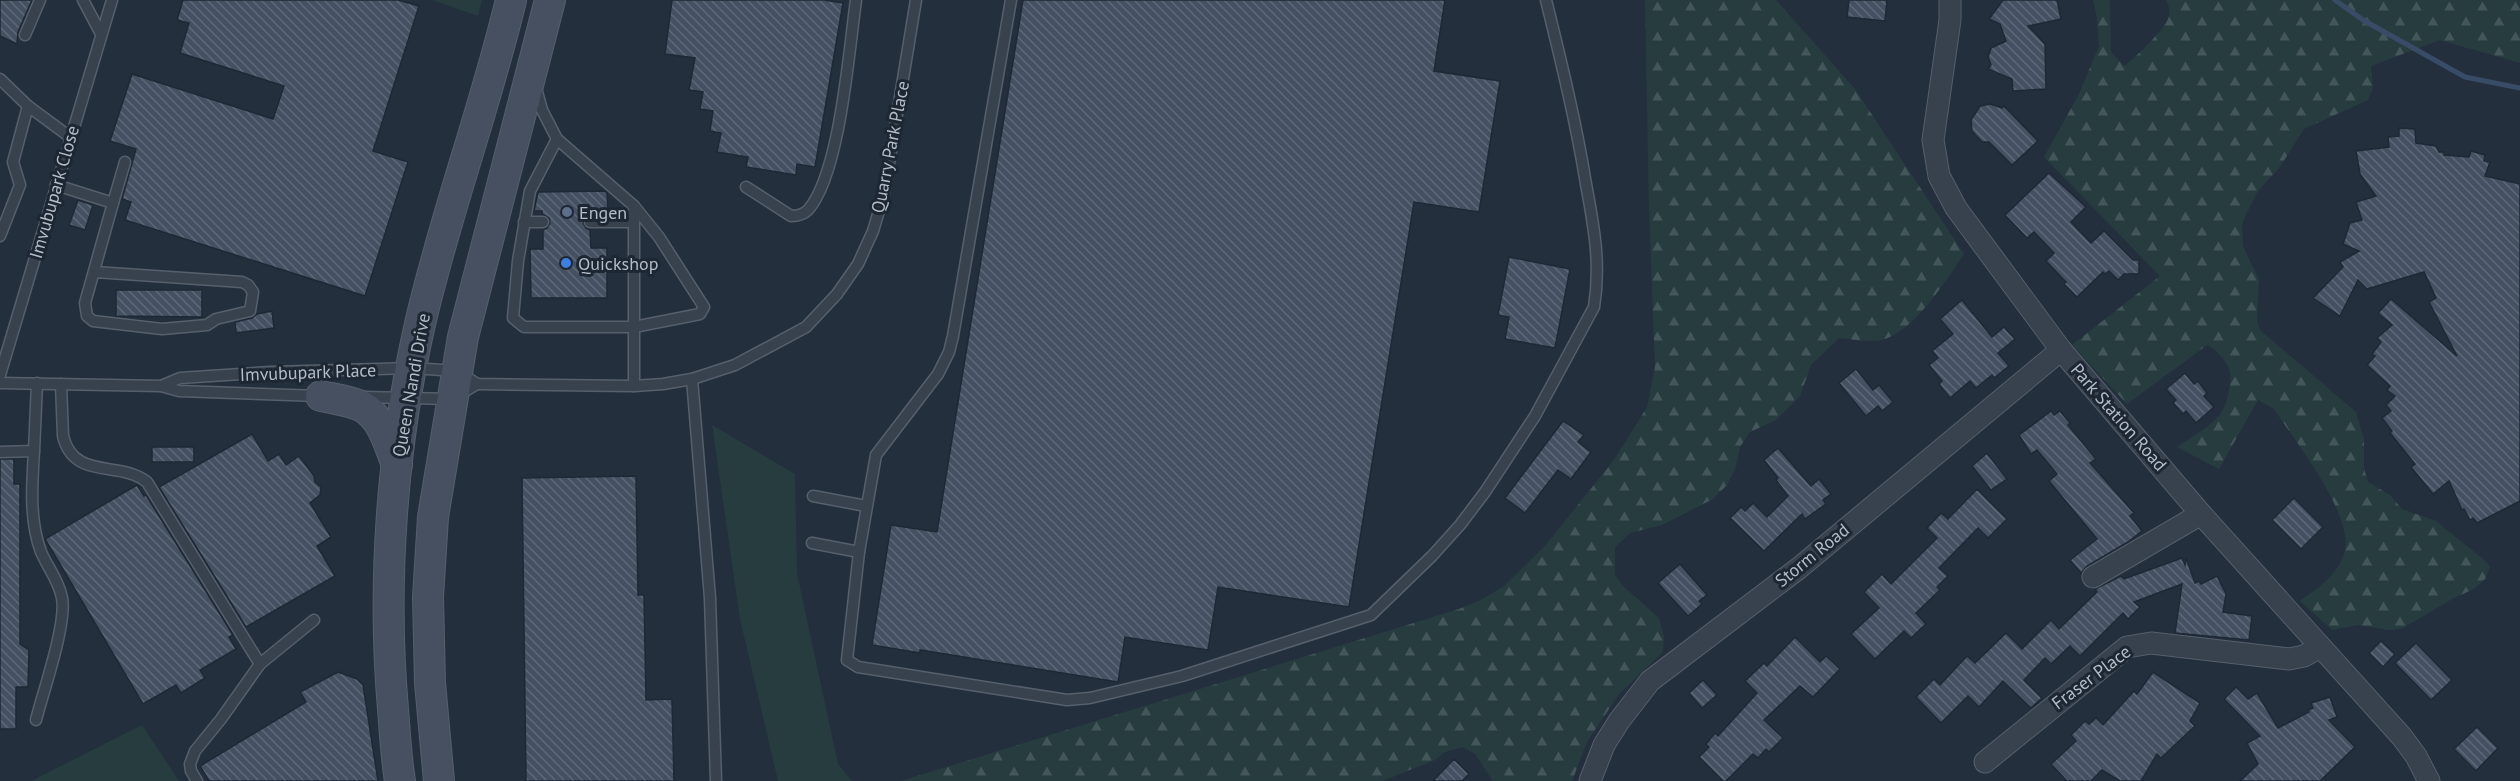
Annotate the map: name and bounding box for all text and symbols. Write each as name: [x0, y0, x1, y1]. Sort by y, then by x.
street label: Quarry Park Place: [866, 79, 914, 215]
street label: Imvubupark Close: [24, 123, 84, 261]
place label: Engen: [579, 201, 627, 224]
marker: Engen: [560, 205, 574, 219]
place label: Quickshop: [578, 252, 658, 275]
marker: Quickshop: [559, 256, 573, 270]
street label: Queen Nandi Drive: [387, 311, 435, 459]
street label: Imvubupark Place: [239, 358, 377, 386]
street label: Park Station Road: [2066, 358, 2172, 476]
street label: Storm Road: [1770, 518, 1854, 592]
street label: Fraser Place: [2047, 640, 2135, 714]

